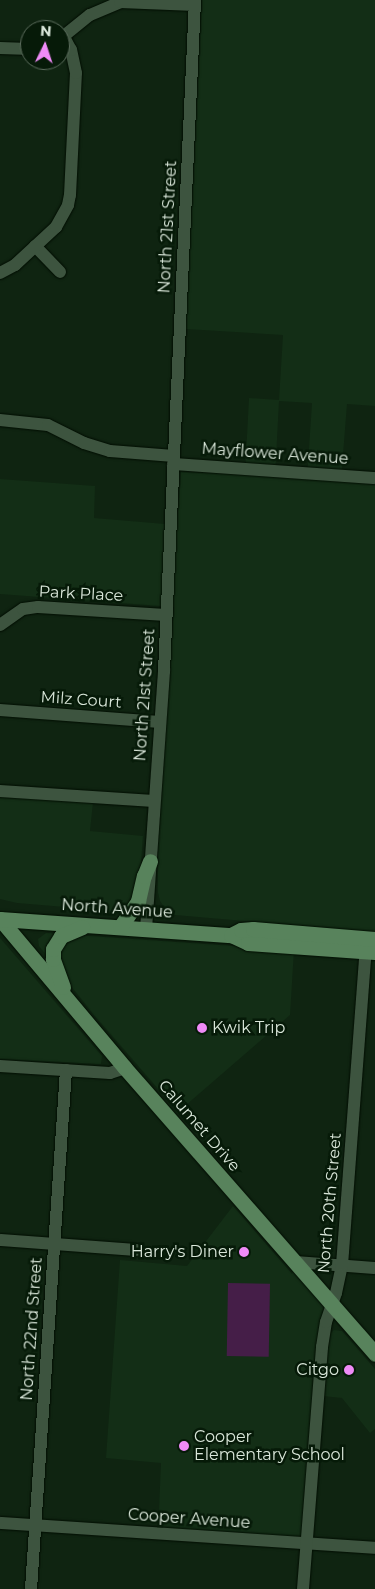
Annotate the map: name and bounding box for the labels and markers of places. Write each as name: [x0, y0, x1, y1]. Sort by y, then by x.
place label: Kwik Trip: [212, 1018, 285, 1038]
marker: Kwik Trip: [196, 1022, 208, 1034]
place label: Harry's Diner: [131, 1242, 234, 1262]
marker: Harry's Diner: [238, 1246, 250, 1258]
place label: Citgo: [296, 1360, 339, 1380]
marker: Citgo: [343, 1364, 355, 1376]
place label: Cooper Elementary School: [194, 1427, 345, 1465]
marker: Cooper Elementary School: [178, 1440, 190, 1452]

